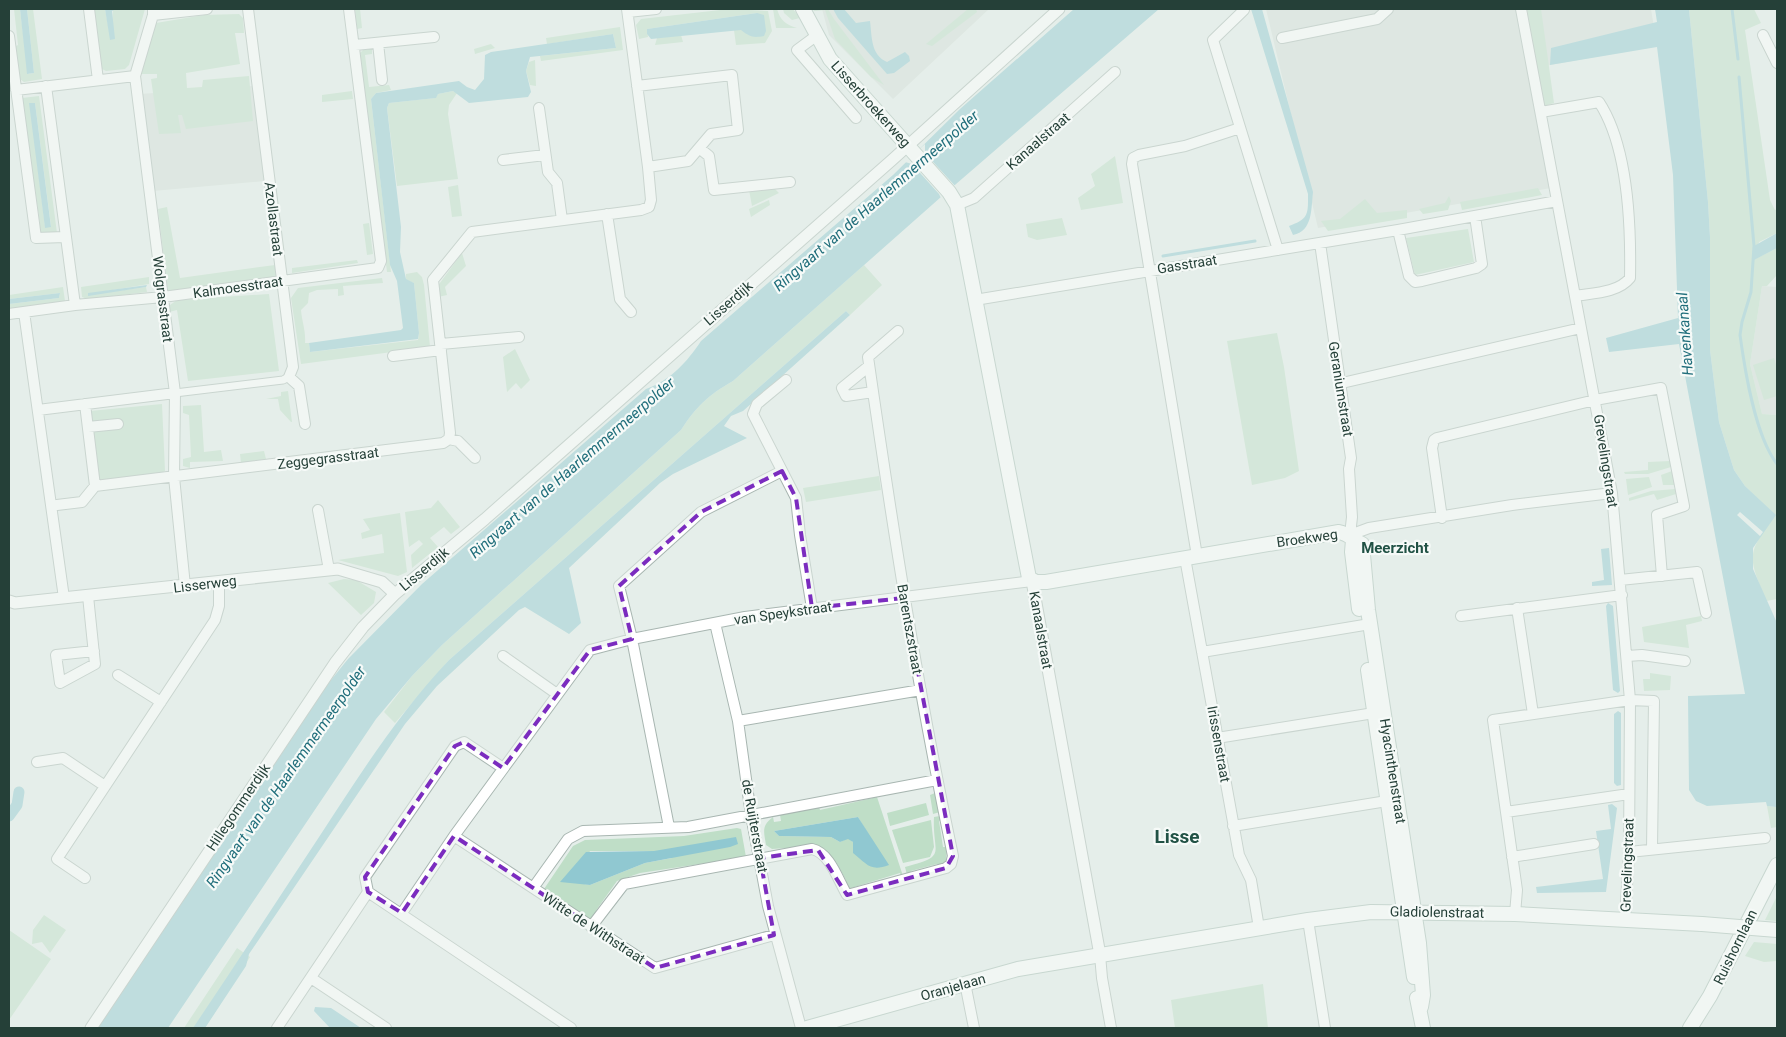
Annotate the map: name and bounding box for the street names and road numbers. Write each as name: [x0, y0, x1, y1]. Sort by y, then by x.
street label: Lisserbroekerweg: [828, 58, 914, 150]
street label: Kanaalstraat: [1003, 109, 1073, 173]
street label: Azollastraat: [262, 181, 287, 257]
street label: Gasstraat: [1156, 251, 1219, 277]
street label: Wolgrasstraat: [150, 255, 176, 343]
street label: Kalmoesstraat: [192, 273, 284, 301]
street label: Lisserdijk: [700, 277, 756, 328]
street label: Geraniumstraat: [1326, 340, 1356, 438]
street label: Grevelingstraat: [1591, 413, 1621, 509]
street label: Zeggegrasstraat: [276, 444, 380, 472]
street label: Broekweg: [1275, 526, 1339, 550]
street label: Lisserdijk: [396, 543, 452, 594]
street label: Lisserweg: [173, 572, 237, 596]
street label: Barentszstraat: [894, 583, 926, 676]
street label: Kanaalstraat: [1026, 590, 1056, 671]
street label: van Speykstraat: [733, 598, 833, 628]
street label: Irissenstraat: [1204, 704, 1234, 784]
street label: Hyacinthenstraat: [1377, 717, 1409, 825]
street label: Hillegommerdijk: [203, 760, 274, 854]
street label: de Ruijterstraat: [739, 778, 771, 874]
street label: Grevelingstraat: [1617, 817, 1637, 912]
street label: Witte de Withstraat: [540, 889, 649, 967]
street label: Gladiolenstraat: [1390, 903, 1485, 921]
street label: Ruishornlaan: [1710, 907, 1760, 987]
street label: Oranjelaan: [919, 970, 987, 1004]

